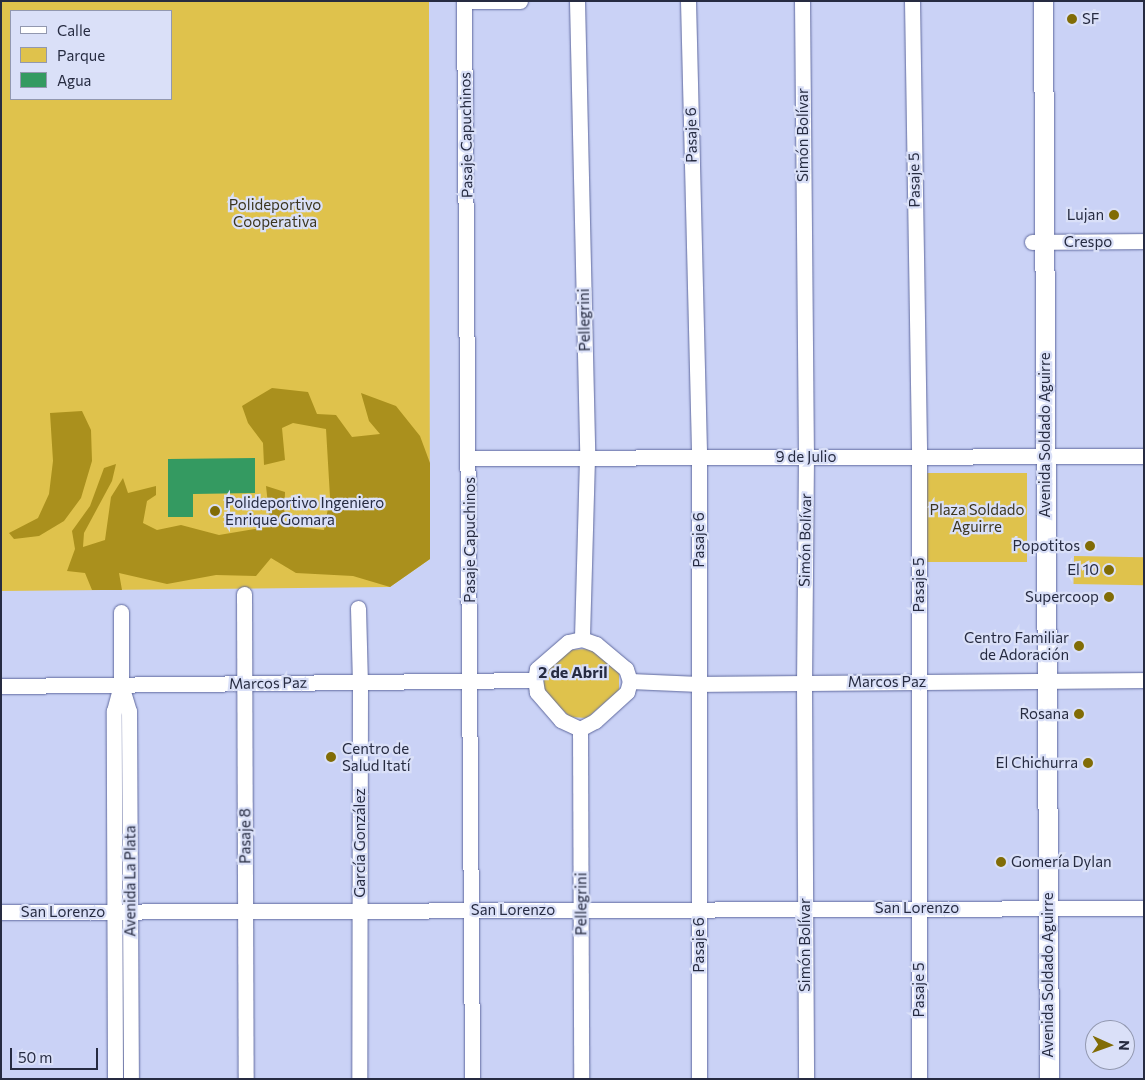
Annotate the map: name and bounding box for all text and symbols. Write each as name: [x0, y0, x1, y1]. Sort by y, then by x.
legend: [10, 10, 172, 100]
place label: SF: [1082, 10, 1099, 28]
marker: SF: [1066, 13, 1078, 25]
text: Calle: [57, 21, 91, 39]
text: Parque: [57, 46, 105, 64]
text: Agua: [57, 71, 91, 89]
street label: Pasaje Capuchinos: [456, 72, 476, 198]
street label: Simón Bolívar: [794, 88, 812, 182]
street label: Pasaje 6: [682, 107, 700, 163]
street label: Pasaje 5: [905, 152, 923, 208]
park label: Polideportivo Cooperativa: [229, 195, 321, 230]
place label: Lujan: [1067, 206, 1104, 224]
marker: Lujan: [1108, 209, 1120, 221]
street label: Crespo: [1064, 233, 1112, 251]
street label: Pellegrini: [574, 288, 594, 352]
street label: Avenida Soldado Aguirre: [1036, 352, 1054, 518]
street label: 9 de Julio: [776, 448, 836, 466]
street label: Pasaje Capuchinos: [461, 477, 479, 603]
place label: Polideportivo Ingeniero Enrique Gomara: [225, 493, 384, 528]
street label: Simón Bolívar: [795, 493, 815, 587]
park label: Plaza Soldado Aguirre: [930, 500, 1024, 535]
marker: Polideportivo Ingeniero Enrique Gomara: [209, 505, 221, 517]
street label: Pasaje 6: [690, 512, 708, 568]
place label: Popotitos: [1012, 537, 1080, 555]
marker: Popotitos: [1084, 540, 1096, 552]
street label: Pasaje 5: [910, 557, 928, 613]
place label: El 10: [1067, 561, 1099, 579]
marker: El 10: [1103, 564, 1115, 576]
place label: Supercoop: [1025, 588, 1099, 606]
marker: Supercoop: [1103, 591, 1115, 603]
place label: Centro Familiar de Adoración: [964, 628, 1069, 663]
marker: Centro Familiar de Adoración: [1073, 640, 1085, 652]
district label: 2 de Abril: [538, 662, 608, 682]
street label: Marcos Paz: [229, 673, 307, 693]
street label: Marcos Paz: [848, 673, 926, 691]
place label: Rosana: [1020, 705, 1069, 723]
marker: Rosana: [1073, 708, 1085, 720]
place label: Centro de Salud Itatí: [342, 739, 411, 774]
marker: Centro de Salud Itatí: [324, 750, 338, 764]
place label: El Chichurra: [996, 754, 1078, 772]
marker: El Chichurra: [1082, 757, 1094, 769]
street label: García González: [351, 788, 369, 898]
street label: Pasaje 8: [236, 808, 254, 864]
street label: Avenida La Plata: [121, 825, 139, 937]
place label: Gomería Dylan: [1011, 853, 1112, 871]
marker: Gomería Dylan: [995, 856, 1007, 868]
street label: Pellegrini: [572, 872, 590, 936]
street label: Avenida Soldado Aguirre: [1039, 892, 1057, 1058]
street label: Simón Bolívar: [796, 898, 814, 992]
street label: San Lorenzo: [875, 899, 959, 917]
street label: San Lorenzo: [471, 901, 555, 919]
street label: San Lorenzo: [21, 903, 105, 921]
street label: Pasaje 6: [690, 917, 708, 973]
street label: Pasaje 5: [910, 962, 928, 1018]
north arrow: [1085, 1020, 1135, 1070]
scale bar: [12, 1038, 100, 1070]
text: N: [1116, 1040, 1133, 1051]
text: 50 m: [18, 1048, 52, 1066]

